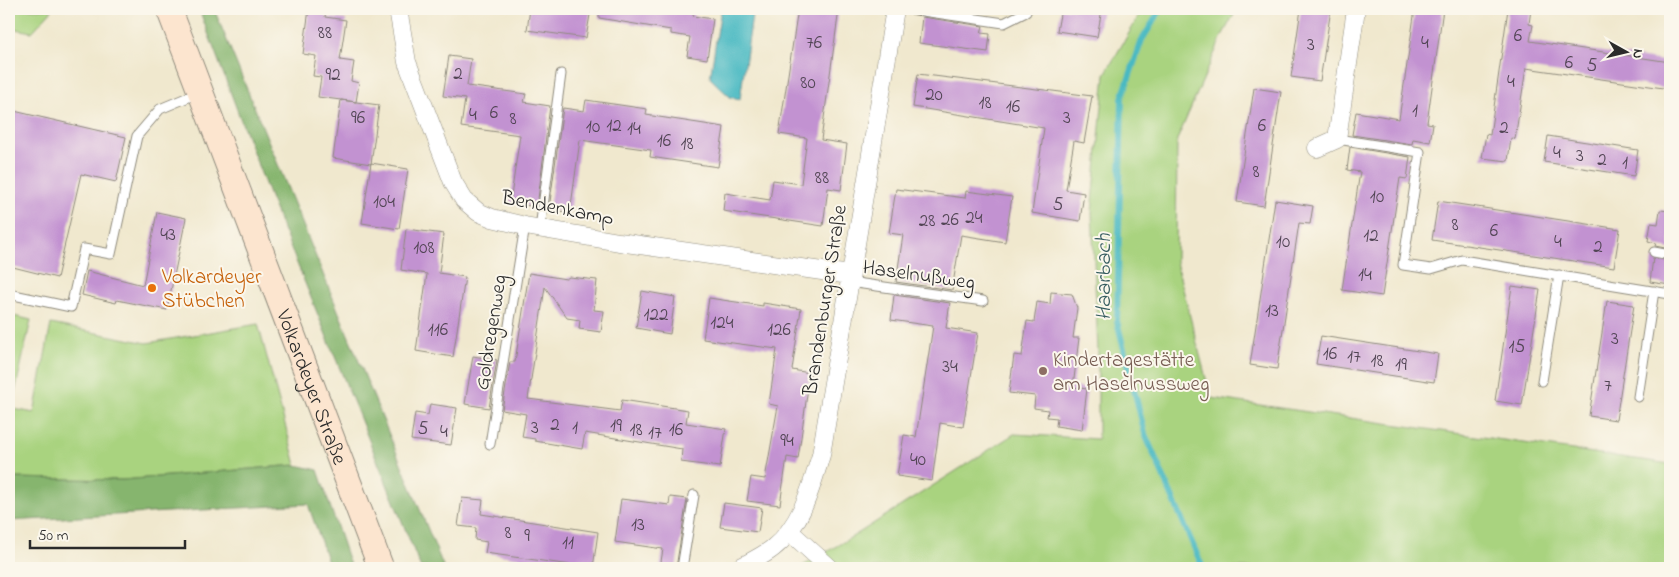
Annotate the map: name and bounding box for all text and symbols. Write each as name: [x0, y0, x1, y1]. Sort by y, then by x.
house number: 88: [318, 20, 332, 47]
house number: 6: [1514, 23, 1522, 50]
north arrow: [1602, 28, 1652, 78]
house number: 76: [806, 30, 822, 57]
house number: 4: [1421, 30, 1429, 57]
house number: 3: [1307, 32, 1315, 59]
text: N: [1626, 47, 1648, 60]
house number: 6: [1565, 50, 1573, 77]
house number: 5: [1587, 53, 1598, 80]
house number: 2: [453, 61, 463, 88]
house number: 92: [325, 62, 341, 89]
house number: 4: [1507, 69, 1515, 96]
house number: 80: [800, 70, 816, 97]
house number: 20: [925, 82, 943, 109]
house number: 18: [978, 90, 992, 117]
house number: 16: [1006, 94, 1020, 121]
house number: 1: [1412, 98, 1418, 125]
house number: 6: [490, 100, 498, 127]
house number: 4: [469, 102, 477, 129]
house number: 96: [351, 105, 365, 132]
house number: 3: [1063, 105, 1071, 132]
house number: 8: [509, 106, 517, 133]
house number: 12: [606, 113, 622, 140]
house number: 6: [1258, 113, 1266, 140]
house number: 10: [586, 114, 600, 141]
house number: 2: [1499, 115, 1509, 142]
house number: 14: [627, 116, 641, 143]
house number: 16: [657, 128, 671, 155]
house number: 18: [680, 131, 694, 158]
house number: 4: [1553, 140, 1561, 167]
house number: 3: [1576, 143, 1584, 170]
house number: 2: [1597, 147, 1607, 174]
house number: 1: [1622, 150, 1628, 177]
house number: 8: [1252, 159, 1260, 186]
house number: 88: [815, 165, 829, 192]
street label: Bendenkamp: [498, 183, 616, 235]
house number: 10: [1370, 184, 1384, 211]
house number: 104: [373, 189, 395, 216]
house number: 5: [1053, 192, 1064, 219]
street label: Brandenburger Straße: [796, 202, 858, 399]
house number: 24: [965, 205, 983, 232]
house number: 26: [941, 207, 959, 234]
house number: 28: [919, 208, 935, 235]
house number: 8: [1451, 212, 1459, 239]
house number: 6: [1490, 218, 1498, 245]
house number: 43: [160, 222, 176, 249]
house number: 12: [1363, 223, 1379, 250]
house number: 10: [1276, 229, 1290, 256]
house number: 4: [1554, 229, 1562, 256]
water label: Haarbach: [1089, 233, 1121, 321]
house number: 2: [1593, 234, 1603, 261]
house number: 108: [413, 235, 435, 262]
street label: Haselnußweg: [860, 253, 977, 301]
house number: 14: [1358, 262, 1372, 289]
place label: Volkardeyer Stübchen: [161, 263, 262, 317]
street label: Goldregenweg: [468, 272, 518, 393]
marker: Volkardeyer Stübchen: [146, 282, 158, 294]
house number: 13: [1265, 298, 1279, 325]
house number: 122: [644, 302, 668, 329]
street label: Volkardeyer Straße: [267, 305, 354, 470]
house number: 124: [710, 310, 734, 337]
house number: 116: [428, 317, 448, 344]
house number: 126: [767, 317, 791, 344]
house number: 3: [1611, 326, 1619, 353]
house number: 15: [1509, 334, 1526, 361]
house number: 16: [1323, 341, 1337, 368]
house number: 17: [1347, 344, 1361, 371]
place label: Kindertagestätte am Haselnussweg: [1053, 346, 1209, 402]
house number: 18: [1370, 348, 1384, 375]
house number: 19: [1395, 352, 1407, 379]
house number: 34: [942, 354, 958, 381]
marker: Kindertagestätte am Haselnussweg: [1037, 365, 1049, 377]
house number: 7: [1604, 373, 1612, 400]
house number: 2: [550, 412, 560, 439]
house number: 19: [610, 413, 622, 440]
house number: 3: [531, 415, 539, 442]
house number: 1: [572, 415, 578, 442]
house number: 5: [418, 416, 429, 443]
house number: 18: [629, 417, 643, 444]
house number: 16: [669, 417, 683, 444]
house number: 4: [440, 419, 448, 446]
house number: 17: [648, 420, 662, 447]
house number: 94: [780, 428, 794, 455]
house number: 40: [910, 447, 926, 474]
house number: 13: [631, 512, 645, 539]
scale bar: [30, 517, 185, 549]
house number: 8: [504, 520, 512, 547]
house number: 9: [524, 523, 530, 550]
text: 50 m: [38, 525, 69, 547]
house number: 11: [562, 530, 574, 557]

